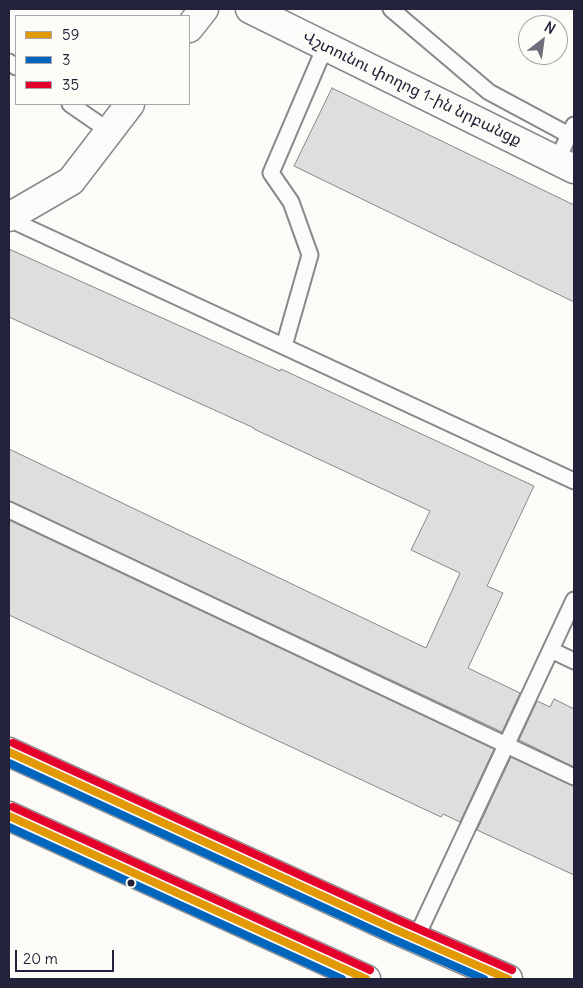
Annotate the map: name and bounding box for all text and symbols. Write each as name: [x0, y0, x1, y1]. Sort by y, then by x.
legend: [15, 15, 190, 105]
north arrow: [518, 15, 568, 65]
text: N: [541, 18, 559, 38]
text: 59: [62, 25, 79, 44]
street label: Վշտունու փողոց 1-ին նրբանցք: [299, 27, 525, 151]
text: 3: [62, 50, 71, 69]
text: 35: [62, 75, 79, 94]
unlabelled marker: [126, 878, 136, 888]
scale bar: [18, 940, 116, 972]
text: 20 m: [23, 949, 58, 968]

